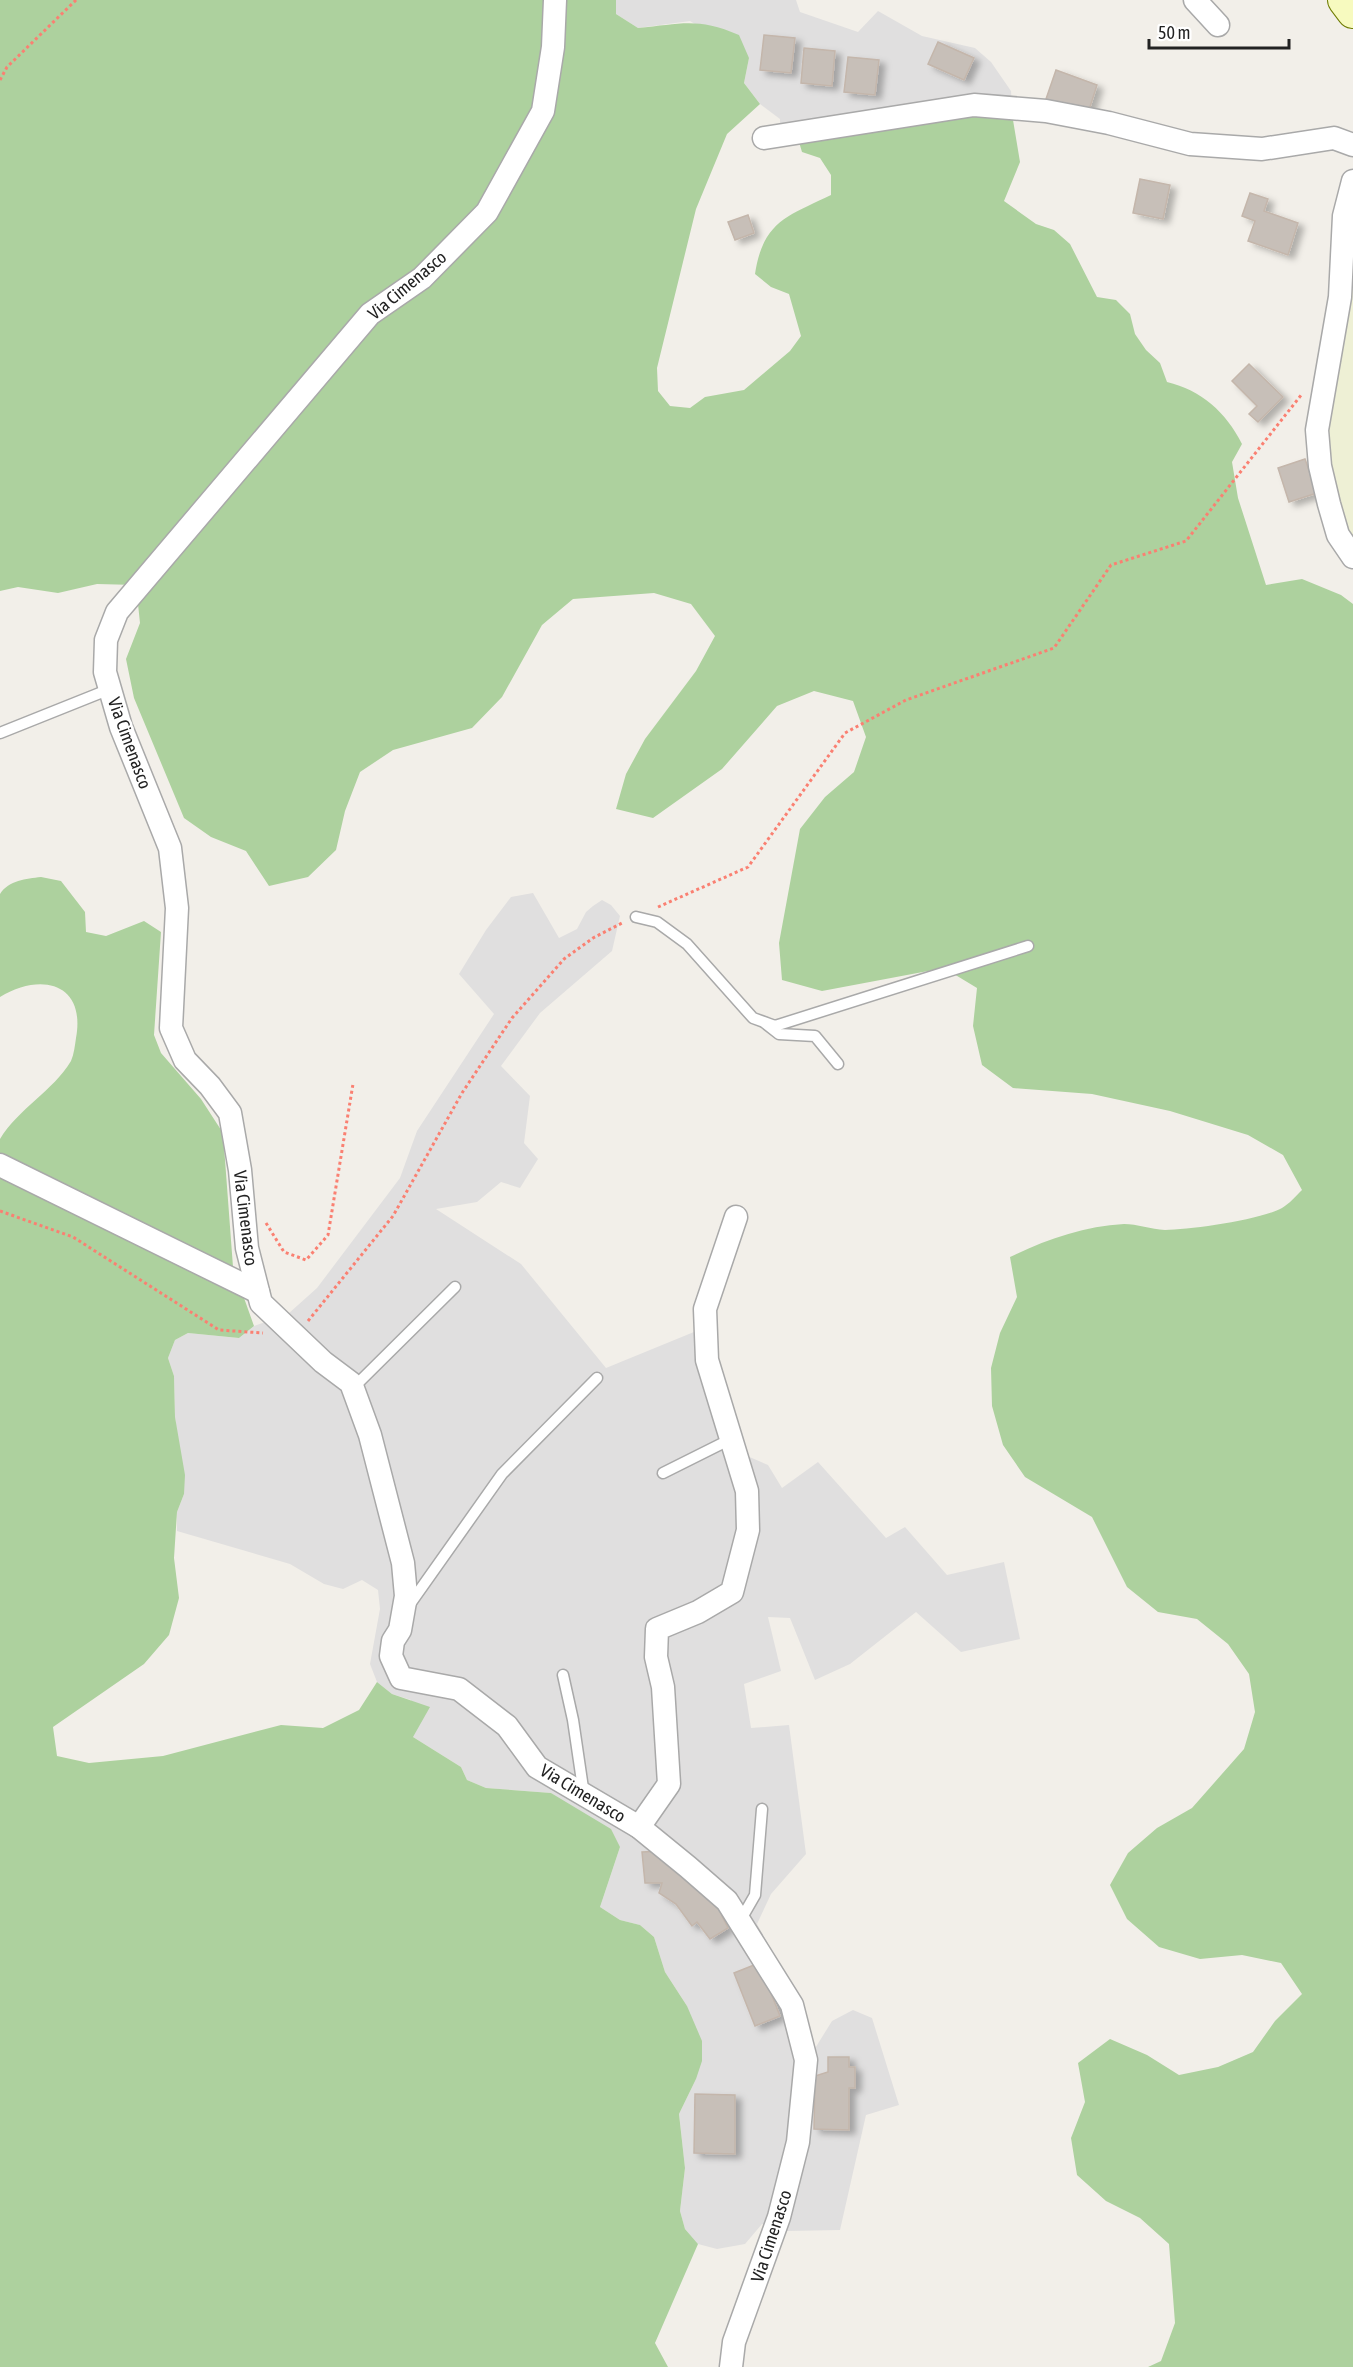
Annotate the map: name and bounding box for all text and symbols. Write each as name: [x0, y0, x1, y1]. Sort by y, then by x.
scale bar: [1149, 12, 1288, 50]
text: 50 m: [1158, 22, 1190, 43]
street label: Via Cimenasco: [364, 246, 450, 324]
street label: Via Cimenasco: [104, 694, 156, 792]
street label: Via Cimenasco: [230, 1169, 262, 1267]
street label: Via Cimenasco: [537, 1759, 629, 1827]
street label: Via Cimenasco: [746, 2187, 796, 2285]

